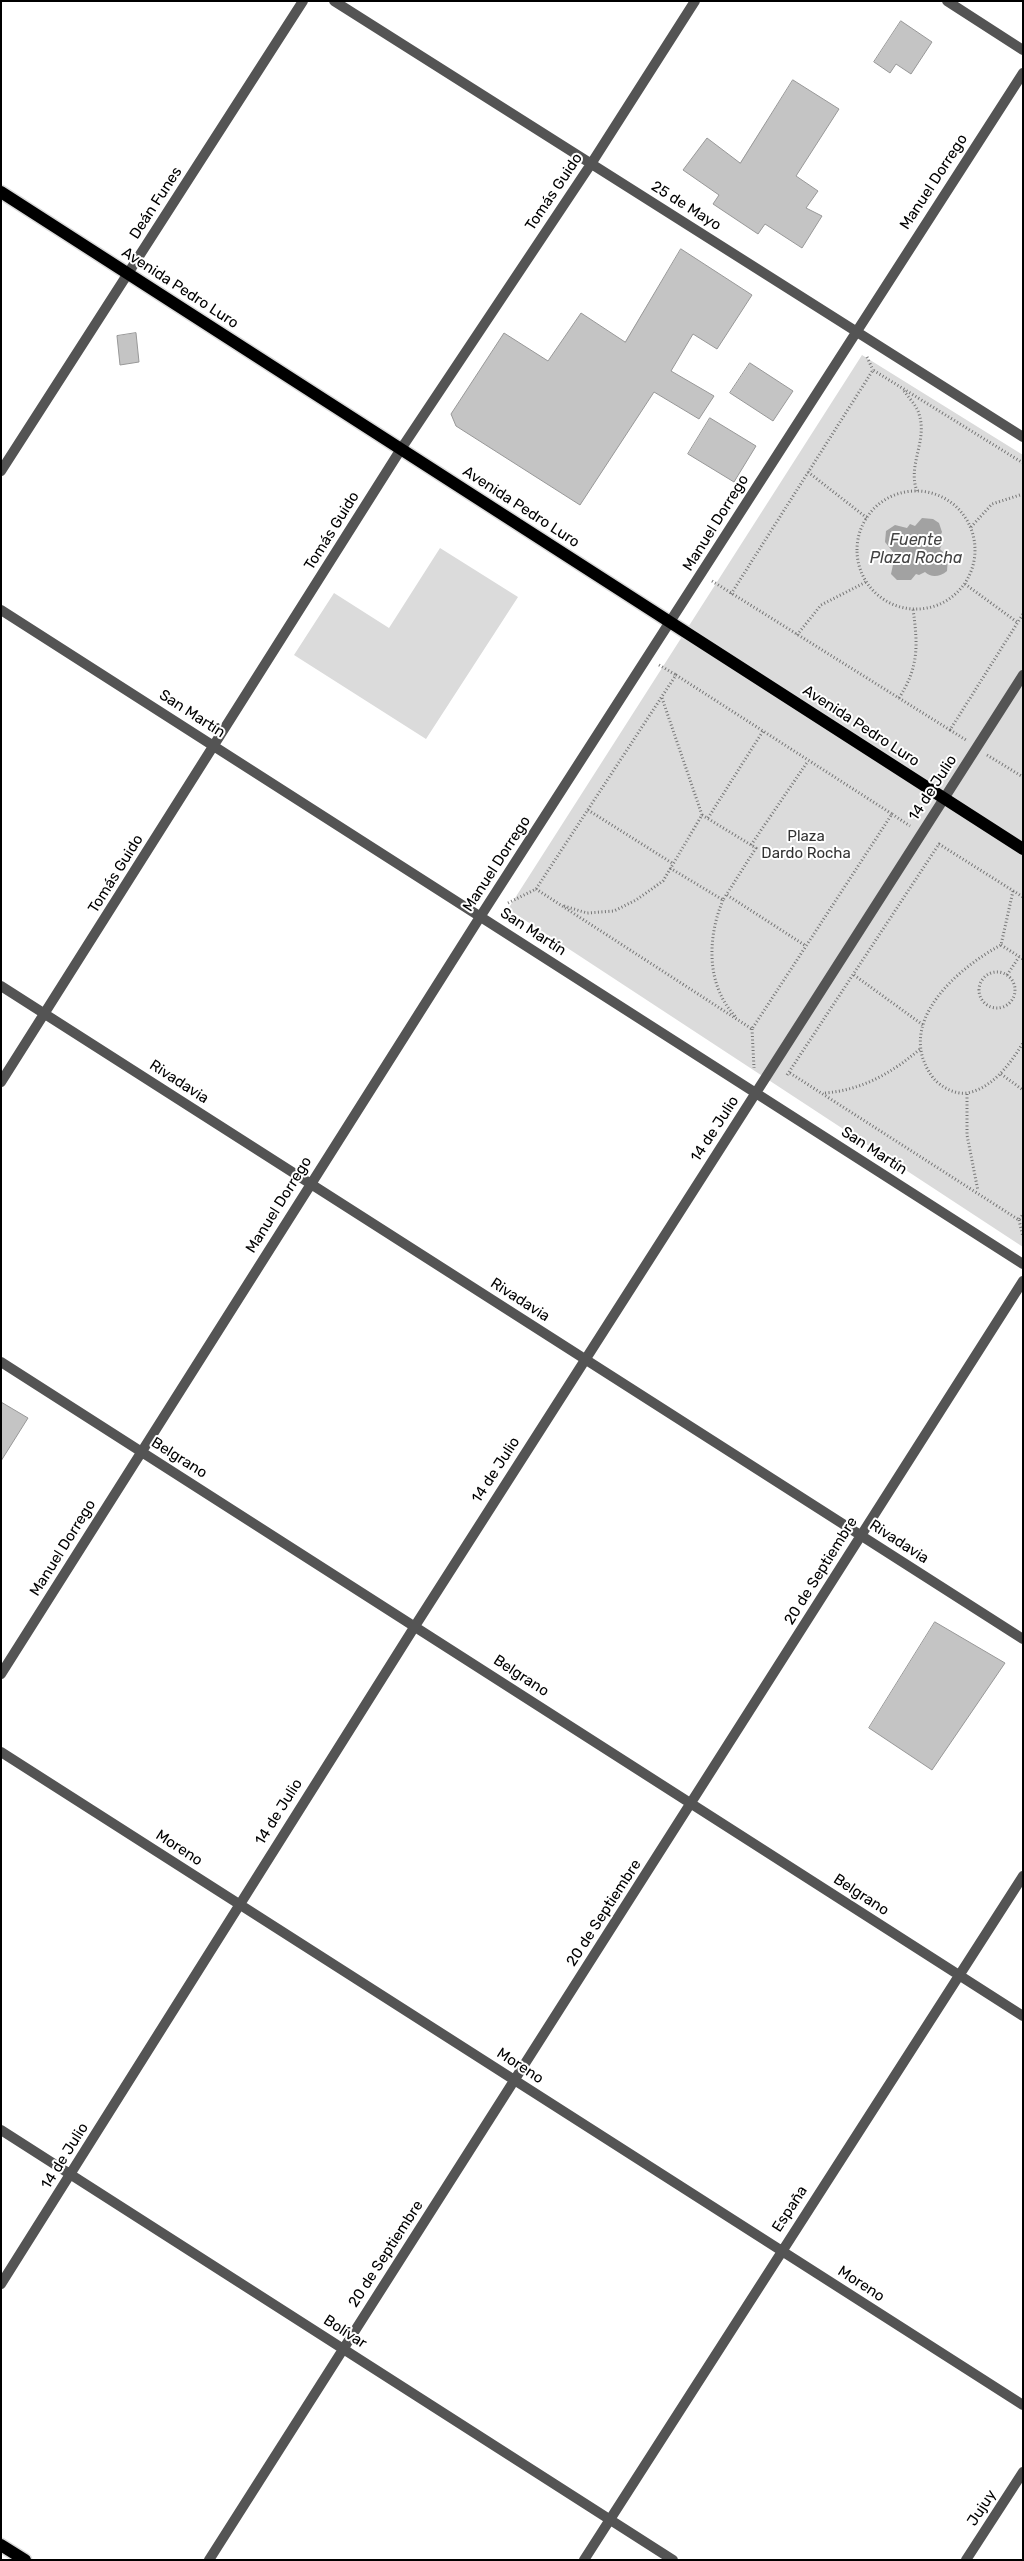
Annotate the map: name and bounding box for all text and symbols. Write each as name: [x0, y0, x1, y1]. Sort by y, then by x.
street label: Manuel Dorrego: [896, 131, 972, 233]
street label: Tomás Guido: [522, 150, 586, 234]
street label: Deán Funes: [126, 163, 186, 243]
street label: 25 de Mayo: [648, 177, 724, 235]
street label: Avenida Pedro Luro: [118, 243, 242, 333]
street label: Avenida Pedro Luro: [459, 462, 583, 552]
street label: Manuel Dorrego: [679, 472, 753, 574]
street label: Tomás Guido: [301, 488, 363, 574]
water label: Fuente Plaza Rocha: [870, 530, 962, 568]
street label: Avenida Pedro Luro: [799, 681, 923, 771]
street label: San Martín: [156, 686, 228, 742]
street label: 14 de Julio: [905, 752, 961, 824]
street label: Manuel Dorrego: [459, 813, 535, 915]
park label: Plaza Dardo Rocha: [761, 828, 851, 863]
street label: Tomás Guido: [85, 831, 147, 917]
street label: San Martín: [497, 904, 569, 960]
street label: Rivadavia: [146, 1056, 212, 1108]
street label: 14 de Julio: [687, 1093, 743, 1165]
street label: San Martín: [838, 1123, 910, 1179]
street label: Manuel Dorrego: [242, 1154, 316, 1256]
street label: Rivadavia: [487, 1274, 553, 1326]
street label: Belgrano: [148, 1434, 210, 1482]
street label: 14 de Julio: [468, 1434, 524, 1506]
street label: Manuel Dorrego: [26, 1497, 100, 1599]
street label: 20 de Septiembre: [781, 1514, 861, 1628]
street label: Rivadavia: [866, 1516, 932, 1568]
street label: Belgrano: [490, 1651, 552, 1701]
street label: 14 de Julio: [252, 1776, 306, 1848]
street label: Moreno: [152, 1826, 206, 1870]
street label: 20 de Septiembre: [563, 1856, 645, 1970]
street label: Belgrano: [830, 1870, 892, 1920]
street label: Moreno: [493, 2044, 547, 2088]
street label: 14 de Julio: [38, 2120, 92, 2192]
street label: España: [768, 2183, 812, 2235]
street label: 20 de Septiembre: [345, 2197, 427, 2311]
street label: Moreno: [834, 2262, 888, 2306]
street label: Bolívar: [320, 2311, 370, 2353]
street label: Jujuy: [964, 2486, 1000, 2530]

